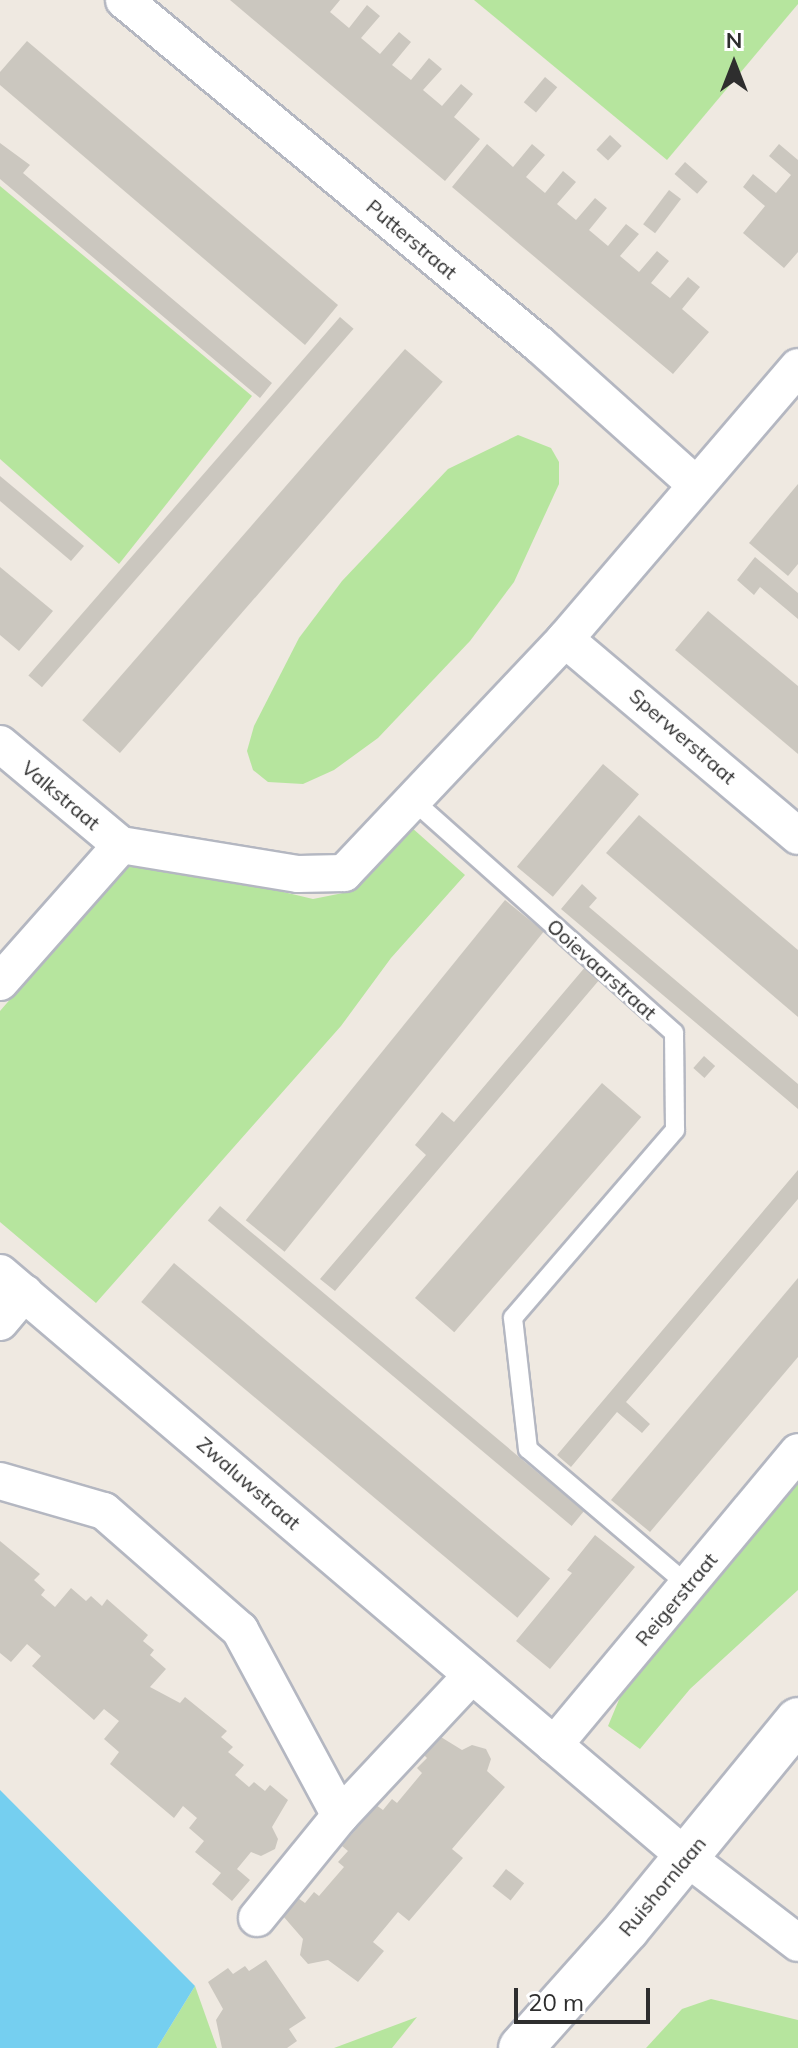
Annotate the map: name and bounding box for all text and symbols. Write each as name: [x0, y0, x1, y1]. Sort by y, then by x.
north arrow: [694, 24, 774, 104]
text: N: [726, 26, 742, 54]
street label: Putterstraat: [362, 194, 462, 284]
street label: Sperwerstraat: [625, 683, 741, 789]
street label: Valkstraat: [17, 755, 105, 835]
street label: Ooievaarstraat: [542, 914, 662, 1024]
street label: Zwaluwstraat: [192, 1432, 306, 1534]
street label: Reigerstraat: [630, 1547, 722, 1651]
street label: Ruishornlaan: [613, 1831, 711, 1941]
scale bar: [518, 1972, 654, 2022]
text: 20 m: [528, 1987, 584, 2017]

